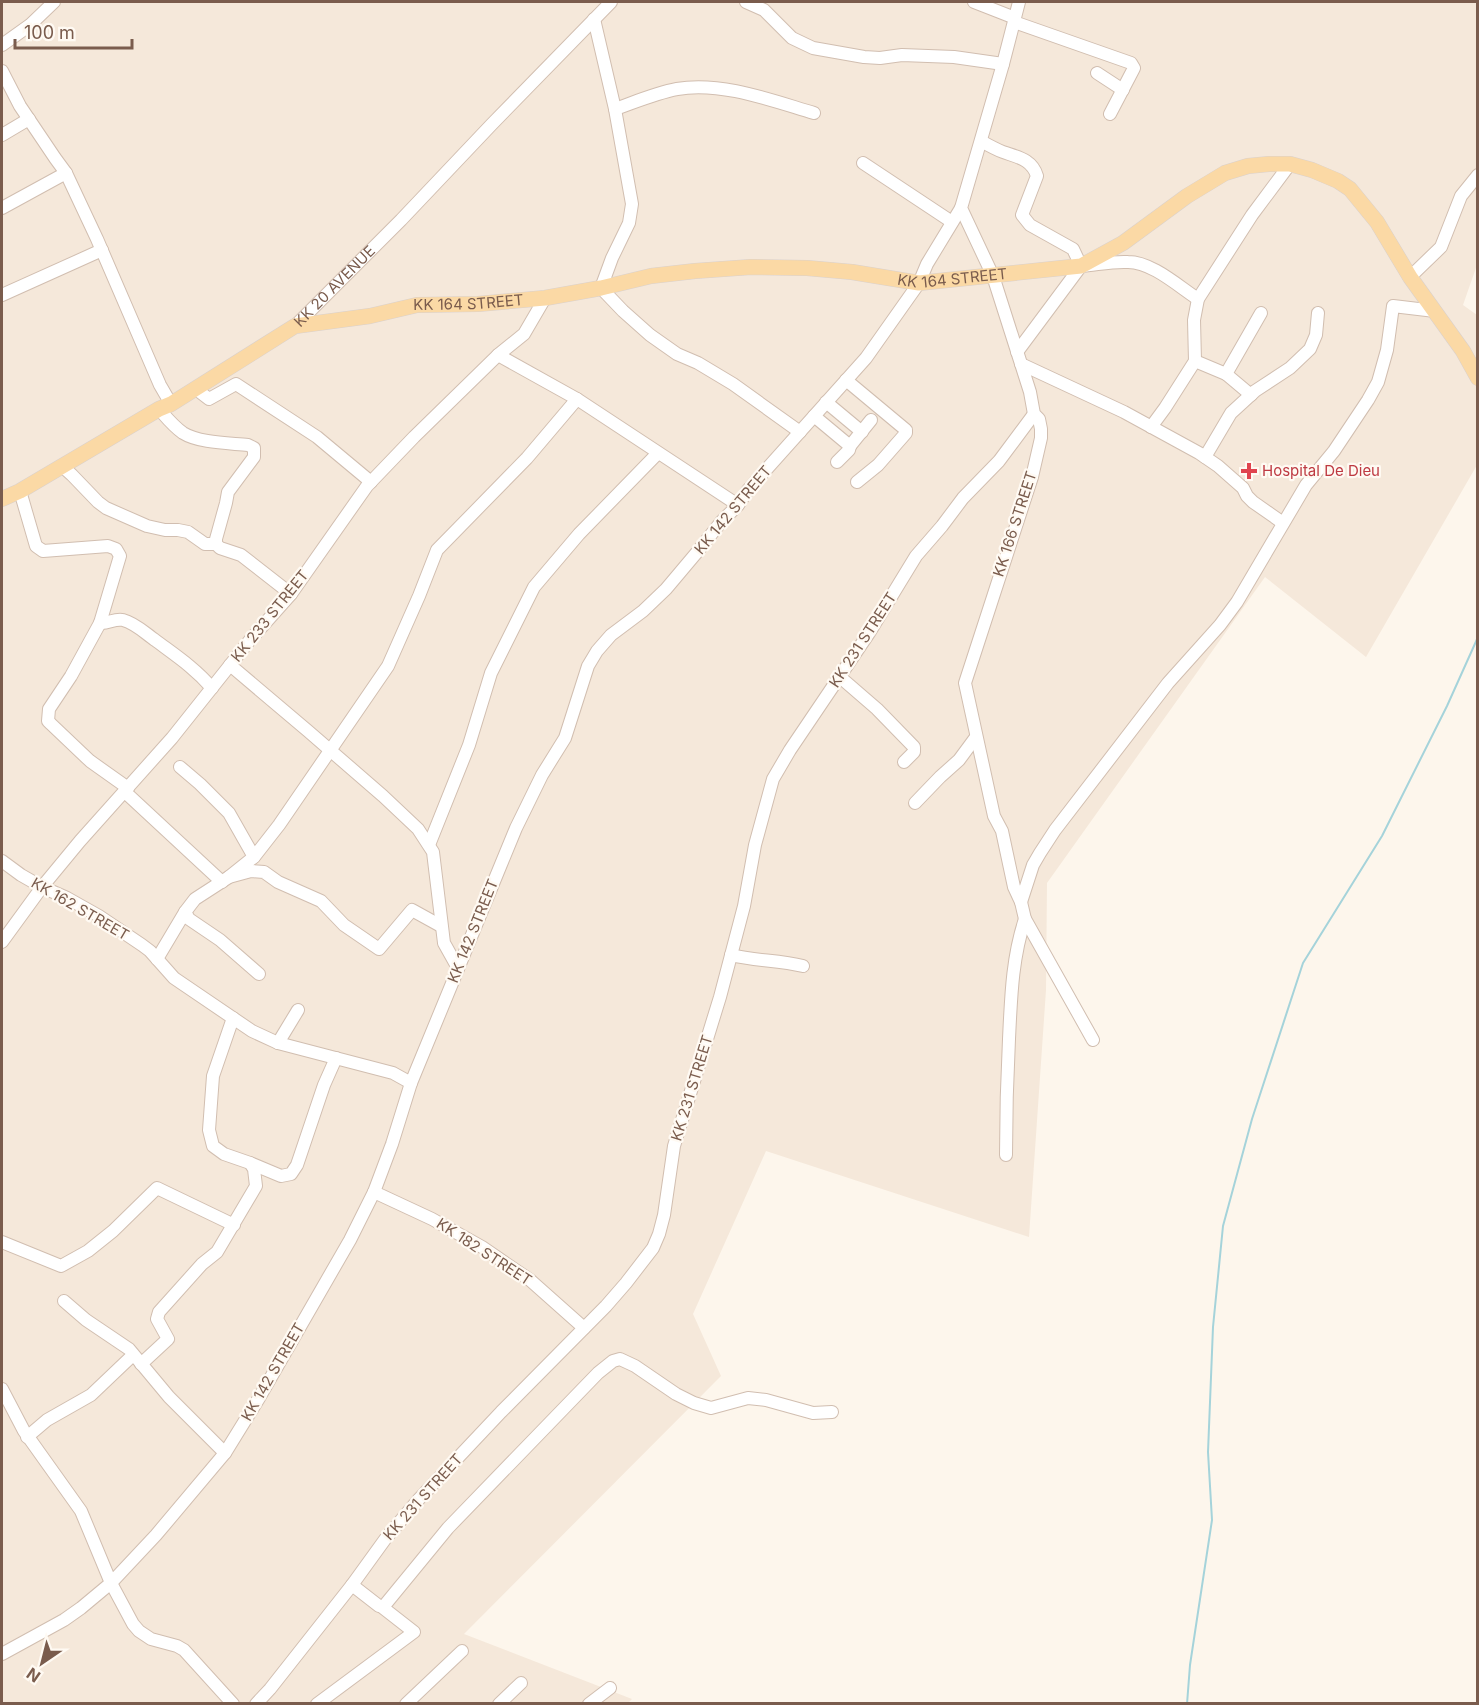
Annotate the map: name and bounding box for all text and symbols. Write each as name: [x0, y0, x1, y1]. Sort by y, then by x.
scale bar: [15, 12, 132, 50]
text: 100 m: [24, 22, 75, 43]
street label: KK 20 AVENUE: [290, 241, 379, 331]
street label: KK 164 STREET: [896, 264, 1008, 292]
street label: KK 164 STREET: [413, 290, 524, 314]
street label: KK 142 STREET: [690, 461, 775, 558]
place label: Hospital De Dieu: [1262, 461, 1380, 480]
marker: Hospital De Dieu: [1240, 462, 1258, 480]
street label: KK 166 STREET: [988, 469, 1041, 579]
street label: KK 233 STREET: [227, 566, 313, 666]
street label: KK 231 STREET: [825, 589, 900, 691]
street label: KK 162 STREET: [28, 873, 133, 944]
street label: KK 142 STREET: [443, 876, 502, 985]
street label: KK 231 STREET: [666, 1033, 717, 1143]
street label: KK 182 STREET: [433, 1214, 535, 1289]
street label: KK 142 STREET: [237, 1319, 308, 1424]
street label: KK 231 STREET: [379, 1450, 466, 1544]
north arrow: [12, 1633, 72, 1693]
text: N: [23, 1664, 44, 1687]

